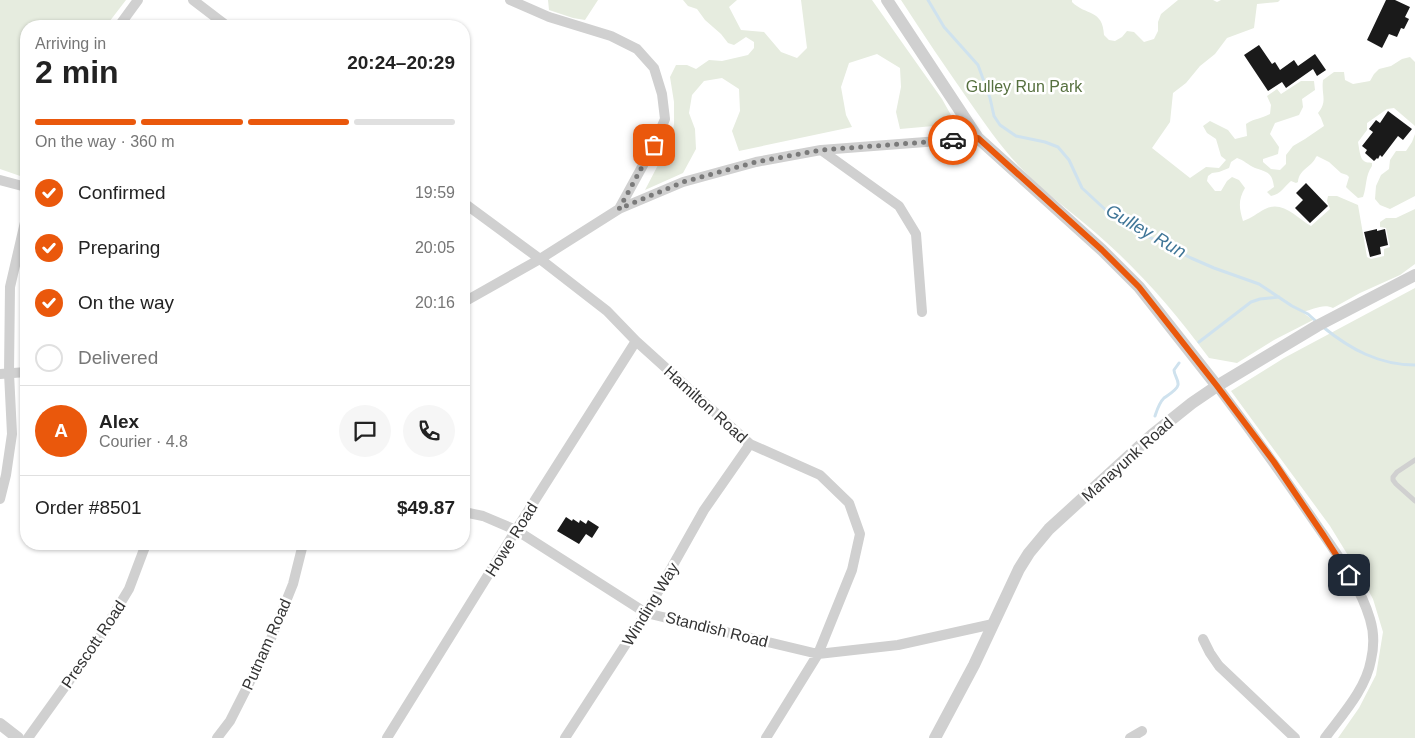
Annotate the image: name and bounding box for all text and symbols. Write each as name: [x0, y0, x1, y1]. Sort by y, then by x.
text: Arriving in: [35, 35, 106, 52]
text: 20:24–20:29: [347, 52, 455, 73]
text: 2 min: [35, 54, 119, 90]
park label: Gulley Run Park: [966, 78, 1083, 95]
courier: [928, 115, 978, 165]
pin: [633, 124, 675, 166]
icon: car: [939, 126, 967, 154]
icon: bag: [640, 131, 668, 159]
text: On the way · 360 m: [35, 133, 175, 150]
icon: check: [35, 179, 63, 207]
text: Confirmed: [78, 182, 166, 203]
text: 19:59: [415, 184, 455, 201]
water label: Gulley Run: [1102, 200, 1190, 262]
icon: check: [35, 234, 63, 262]
text: Preparing: [78, 237, 160, 258]
text: 20:05: [415, 239, 455, 256]
icon: check: [35, 289, 63, 317]
text: On the way: [78, 292, 174, 313]
text: 20:16: [415, 294, 455, 311]
text: Delivered: [78, 347, 158, 368]
street label: Hamilton Road: [661, 363, 751, 446]
button: chat: [339, 405, 391, 457]
button: phone: [403, 405, 455, 457]
text: Alex: [99, 411, 139, 432]
street label: Manayunk Road: [1078, 414, 1176, 505]
text: A: [54, 420, 68, 441]
text: Courier · 4.8: [99, 433, 188, 450]
text: Order #8501: [35, 497, 142, 518]
text: $49.87: [397, 497, 455, 518]
street label: Howe Road: [482, 499, 541, 579]
pin: [1328, 554, 1370, 596]
street label: Winding Way: [619, 560, 682, 649]
icon: home: [1335, 561, 1363, 589]
street label: Putnam Road: [239, 596, 294, 692]
street label: Prescott Road: [58, 597, 129, 691]
street label: Standish Road: [664, 609, 770, 650]

